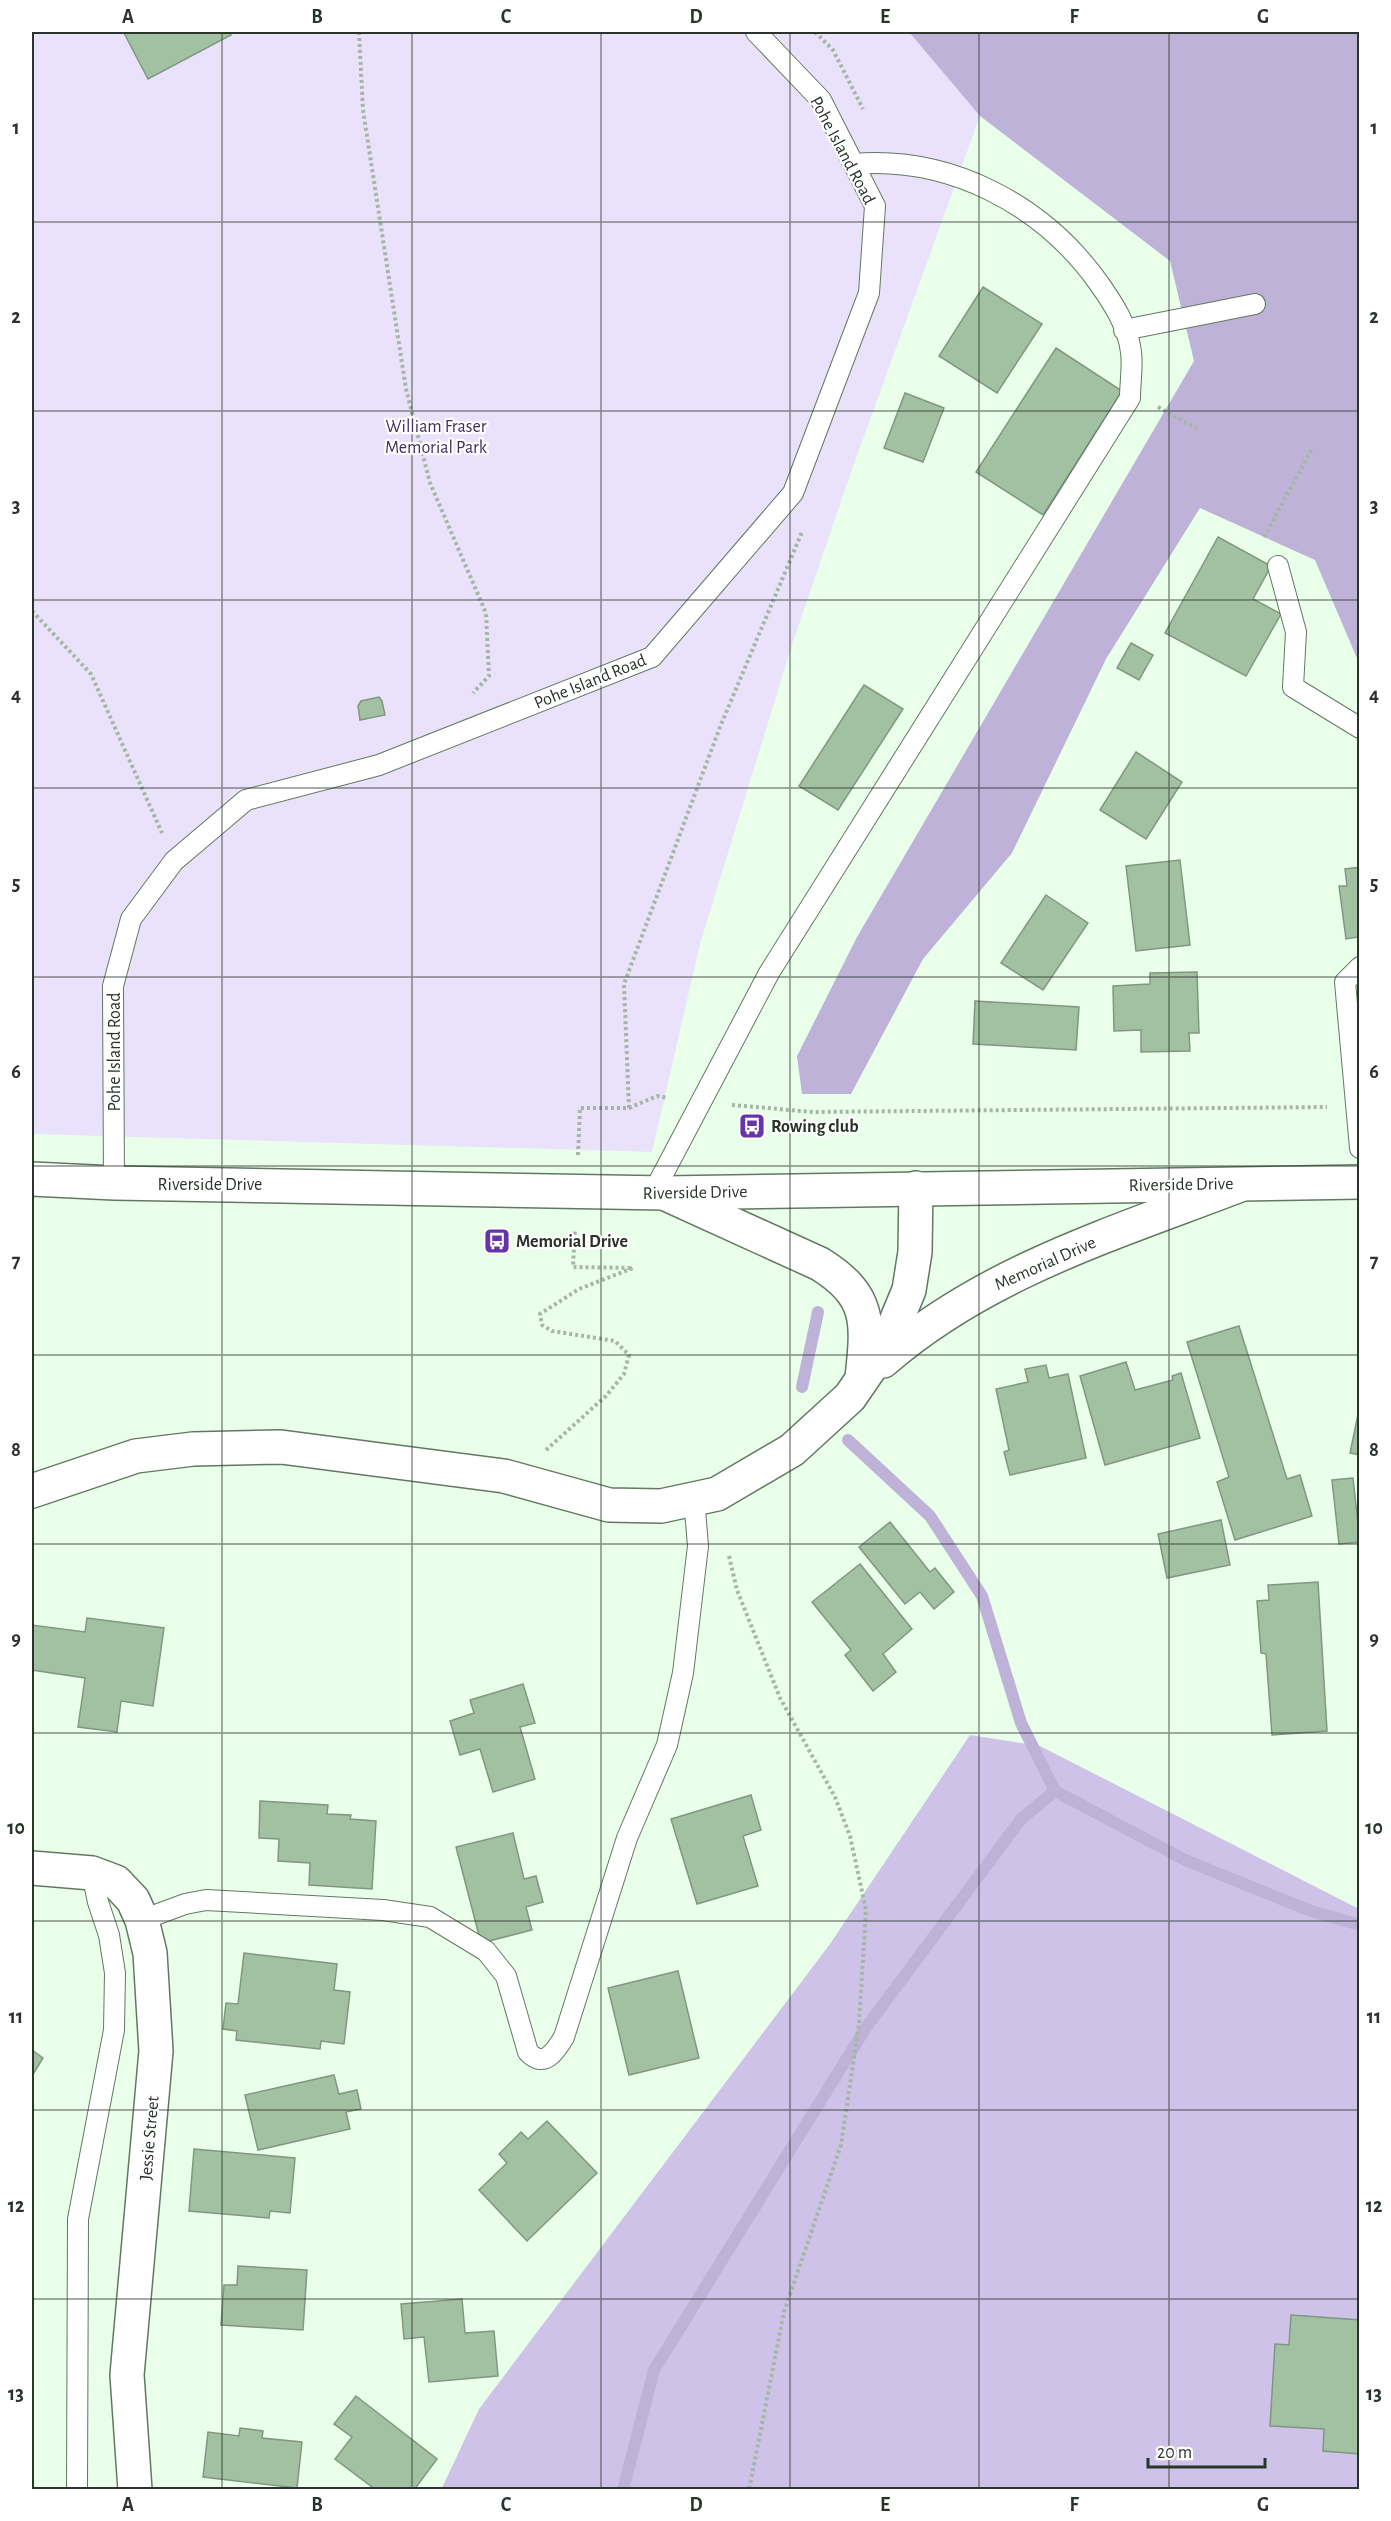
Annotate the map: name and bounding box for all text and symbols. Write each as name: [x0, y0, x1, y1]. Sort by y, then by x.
text: A: [122, 7, 134, 27]
text: B: [311, 7, 323, 27]
text: C: [501, 7, 512, 27]
text: D: [689, 7, 703, 27]
text: E: [880, 7, 890, 27]
text: F: [1069, 7, 1079, 27]
text: G: [1257, 7, 1269, 27]
street label: Pohe Island Road: [806, 94, 878, 207]
text: 1: [12, 118, 20, 138]
text: 1: [1370, 118, 1378, 138]
text: 2: [11, 307, 21, 327]
text: 2: [1369, 307, 1379, 327]
park label: William Fraser Memorial Park: [385, 418, 488, 457]
text: 3: [12, 496, 20, 516]
text: 3: [1370, 496, 1378, 516]
street label: Pohe Island Road: [532, 651, 649, 713]
text: 4: [11, 685, 21, 705]
text: 4: [1369, 685, 1379, 705]
text: 5: [12, 874, 20, 894]
text: 5: [1370, 874, 1378, 894]
street label: Pohe Island Road: [106, 992, 124, 1112]
text: 6: [11, 1062, 21, 1082]
text: 6: [1369, 1062, 1379, 1082]
bus stop icon: Rowing club: [737, 1111, 767, 1141]
place label: Rowing club: [771, 1118, 859, 1136]
street label: Riverside Drive: [1128, 1175, 1234, 1195]
street label: Riverside Drive: [158, 1176, 262, 1194]
street label: Riverside Drive: [642, 1183, 748, 1203]
bus stop icon: Memorial Drive: [482, 1226, 512, 1256]
place label: Memorial Drive: [516, 1233, 628, 1251]
street label: Memorial Drive: [992, 1234, 1099, 1294]
text: 7: [12, 1251, 21, 1271]
text: 7: [1370, 1251, 1379, 1271]
text: 8: [11, 1440, 21, 1460]
text: 8: [1369, 1440, 1379, 1460]
text: 9: [11, 1629, 21, 1649]
text: 9: [1369, 1629, 1379, 1649]
text: 10: [7, 1818, 25, 1838]
text: 10: [1365, 1818, 1383, 1838]
text: 11: [9, 2007, 23, 2027]
text: 11: [1367, 2007, 1381, 2027]
street label: Jessie Street: [137, 2095, 163, 2181]
text: 12: [8, 2196, 24, 2216]
text: 12: [1366, 2196, 1382, 2216]
text: 13: [8, 2384, 24, 2404]
text: 13: [1366, 2384, 1382, 2404]
scale bar: [1148, 2431, 1265, 2469]
text: 20 m: [1157, 2444, 1192, 2462]
text: A: [122, 2495, 134, 2515]
text: B: [311, 2495, 323, 2515]
text: C: [501, 2495, 512, 2515]
text: D: [689, 2495, 703, 2515]
text: E: [880, 2495, 890, 2515]
text: F: [1069, 2495, 1079, 2515]
text: G: [1257, 2495, 1269, 2515]

